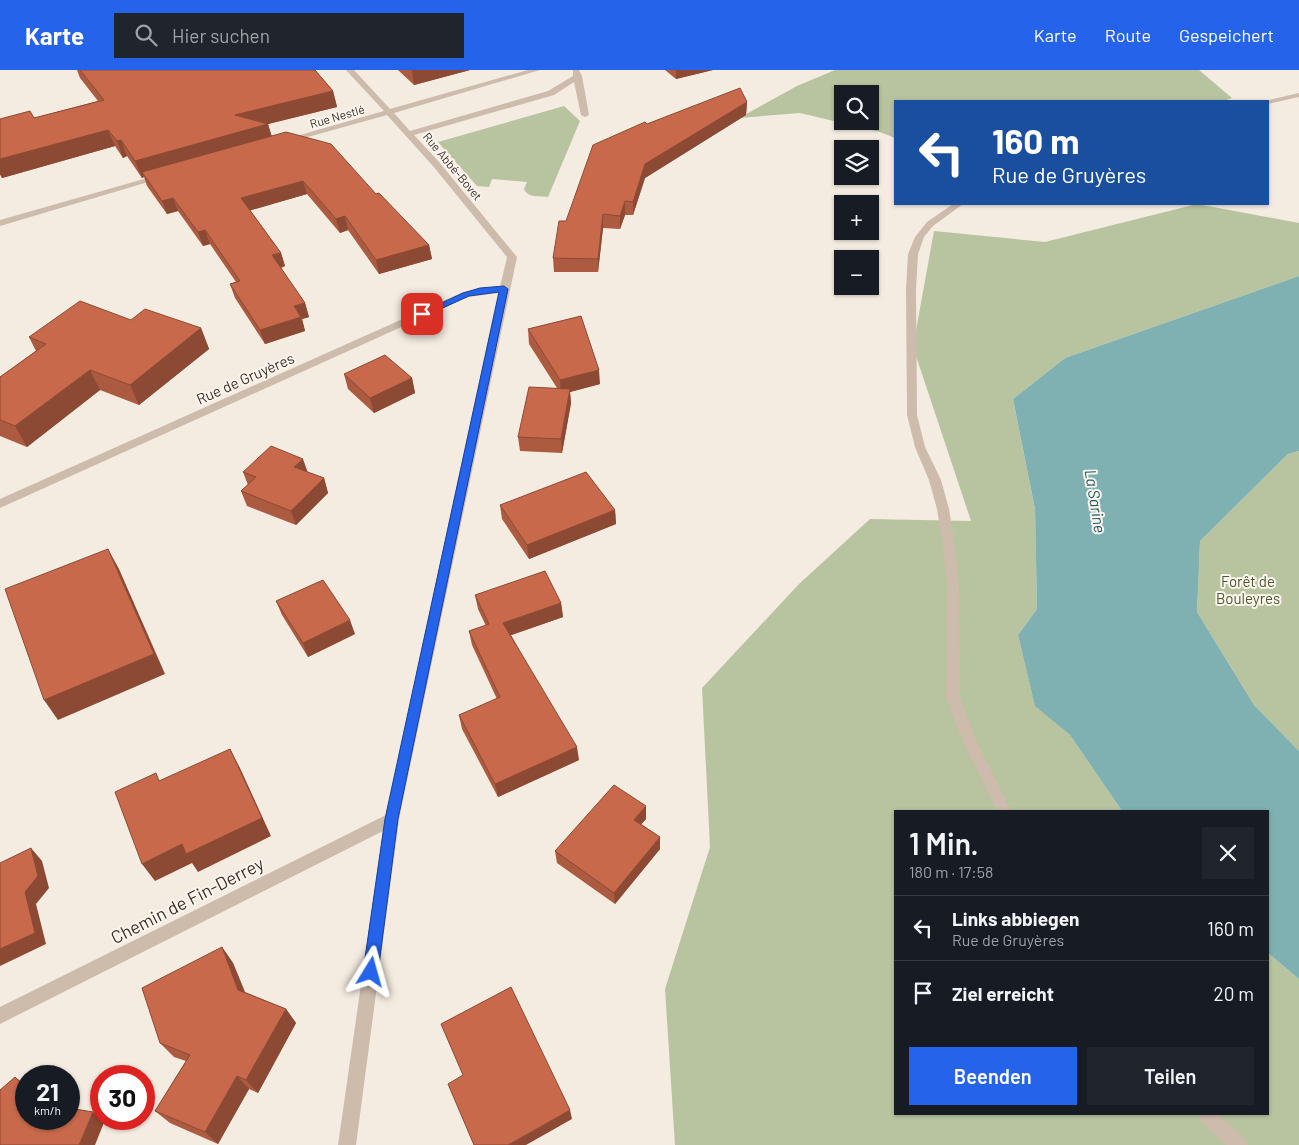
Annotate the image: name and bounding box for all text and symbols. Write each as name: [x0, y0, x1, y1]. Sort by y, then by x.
search box: [114, 13, 464, 58]
text: Karte: [25, 21, 84, 50]
icon: search: [132, 21, 160, 49]
text: Hier suchen: [172, 24, 270, 47]
text: Karte: [1034, 24, 1077, 46]
text: Route: [1105, 24, 1151, 46]
text: Gespeichert: [1179, 24, 1274, 46]
map controls: [834, 85, 879, 295]
button: search: [834, 85, 879, 130]
street label: Rue Nestlé: [308, 102, 366, 130]
text: 160 m: [992, 119, 1079, 161]
icon: left: [909, 120, 974, 185]
street label: Rue Abbé-Bovet: [421, 129, 485, 203]
button: layers: [834, 140, 879, 185]
text: Rue de Gruyères: [992, 161, 1146, 187]
button: +: [834, 195, 879, 240]
button: −: [834, 250, 879, 295]
pin: [401, 293, 443, 335]
icon: arrive: [408, 300, 436, 328]
street label: Rue de Gruyères: [193, 348, 297, 408]
water label: La Sarine: [1082, 468, 1110, 534]
park label: Forêt de Bouleyres: [1216, 572, 1280, 607]
text: 1 Min.: [909, 825, 979, 861]
button: close: [1202, 827, 1254, 879]
street label: Chemin de Fin-Derrey: [107, 852, 267, 948]
text: 180 m · 17:58: [909, 862, 993, 881]
text: Links abbiegen: [952, 907, 1079, 930]
icon: left: [909, 914, 937, 942]
text: 160 m: [1207, 917, 1254, 940]
text: Rue de Gruyères: [952, 930, 1064, 949]
position arrow: [344, 945, 396, 997]
icon: arrive: [909, 979, 937, 1007]
text: Ziel erreicht: [952, 982, 1054, 1005]
text: 20 m: [1214, 982, 1254, 1005]
button: Beenden: [909, 1047, 1077, 1105]
button: Teilen: [1087, 1047, 1254, 1105]
speed limit sign: 30: [90, 1065, 155, 1130]
text: 21: [36, 1076, 59, 1106]
text: km/h: [34, 1103, 61, 1117]

